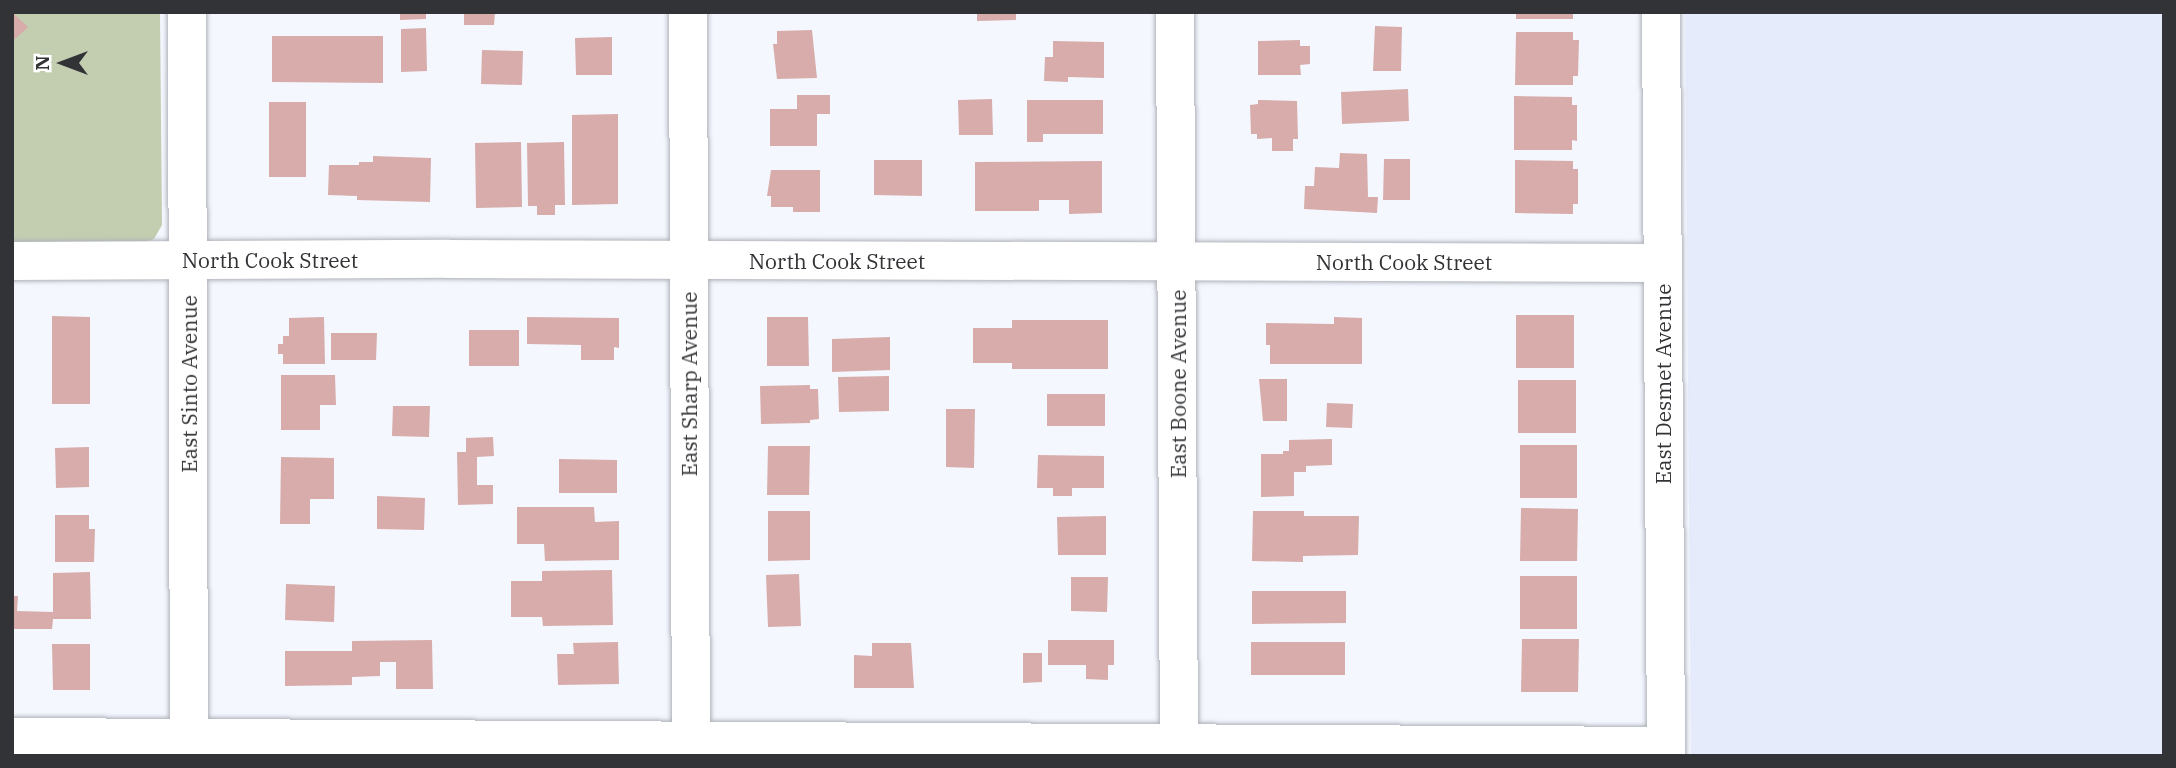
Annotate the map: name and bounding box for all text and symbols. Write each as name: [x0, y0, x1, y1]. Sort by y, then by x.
north arrow: [28, 28, 98, 98]
text: N: [30, 55, 54, 71]
street label: North Cook Street: [182, 247, 358, 273]
street label: North Cook Street: [749, 248, 925, 274]
street label: North Cook Street: [1316, 249, 1492, 275]
street label: East Desmet Avenue: [1650, 283, 1676, 485]
street label: East Boone Avenue: [1165, 290, 1191, 478]
street label: East Sharp Avenue: [676, 291, 702, 477]
street label: East Sinto Avenue: [176, 295, 202, 473]

